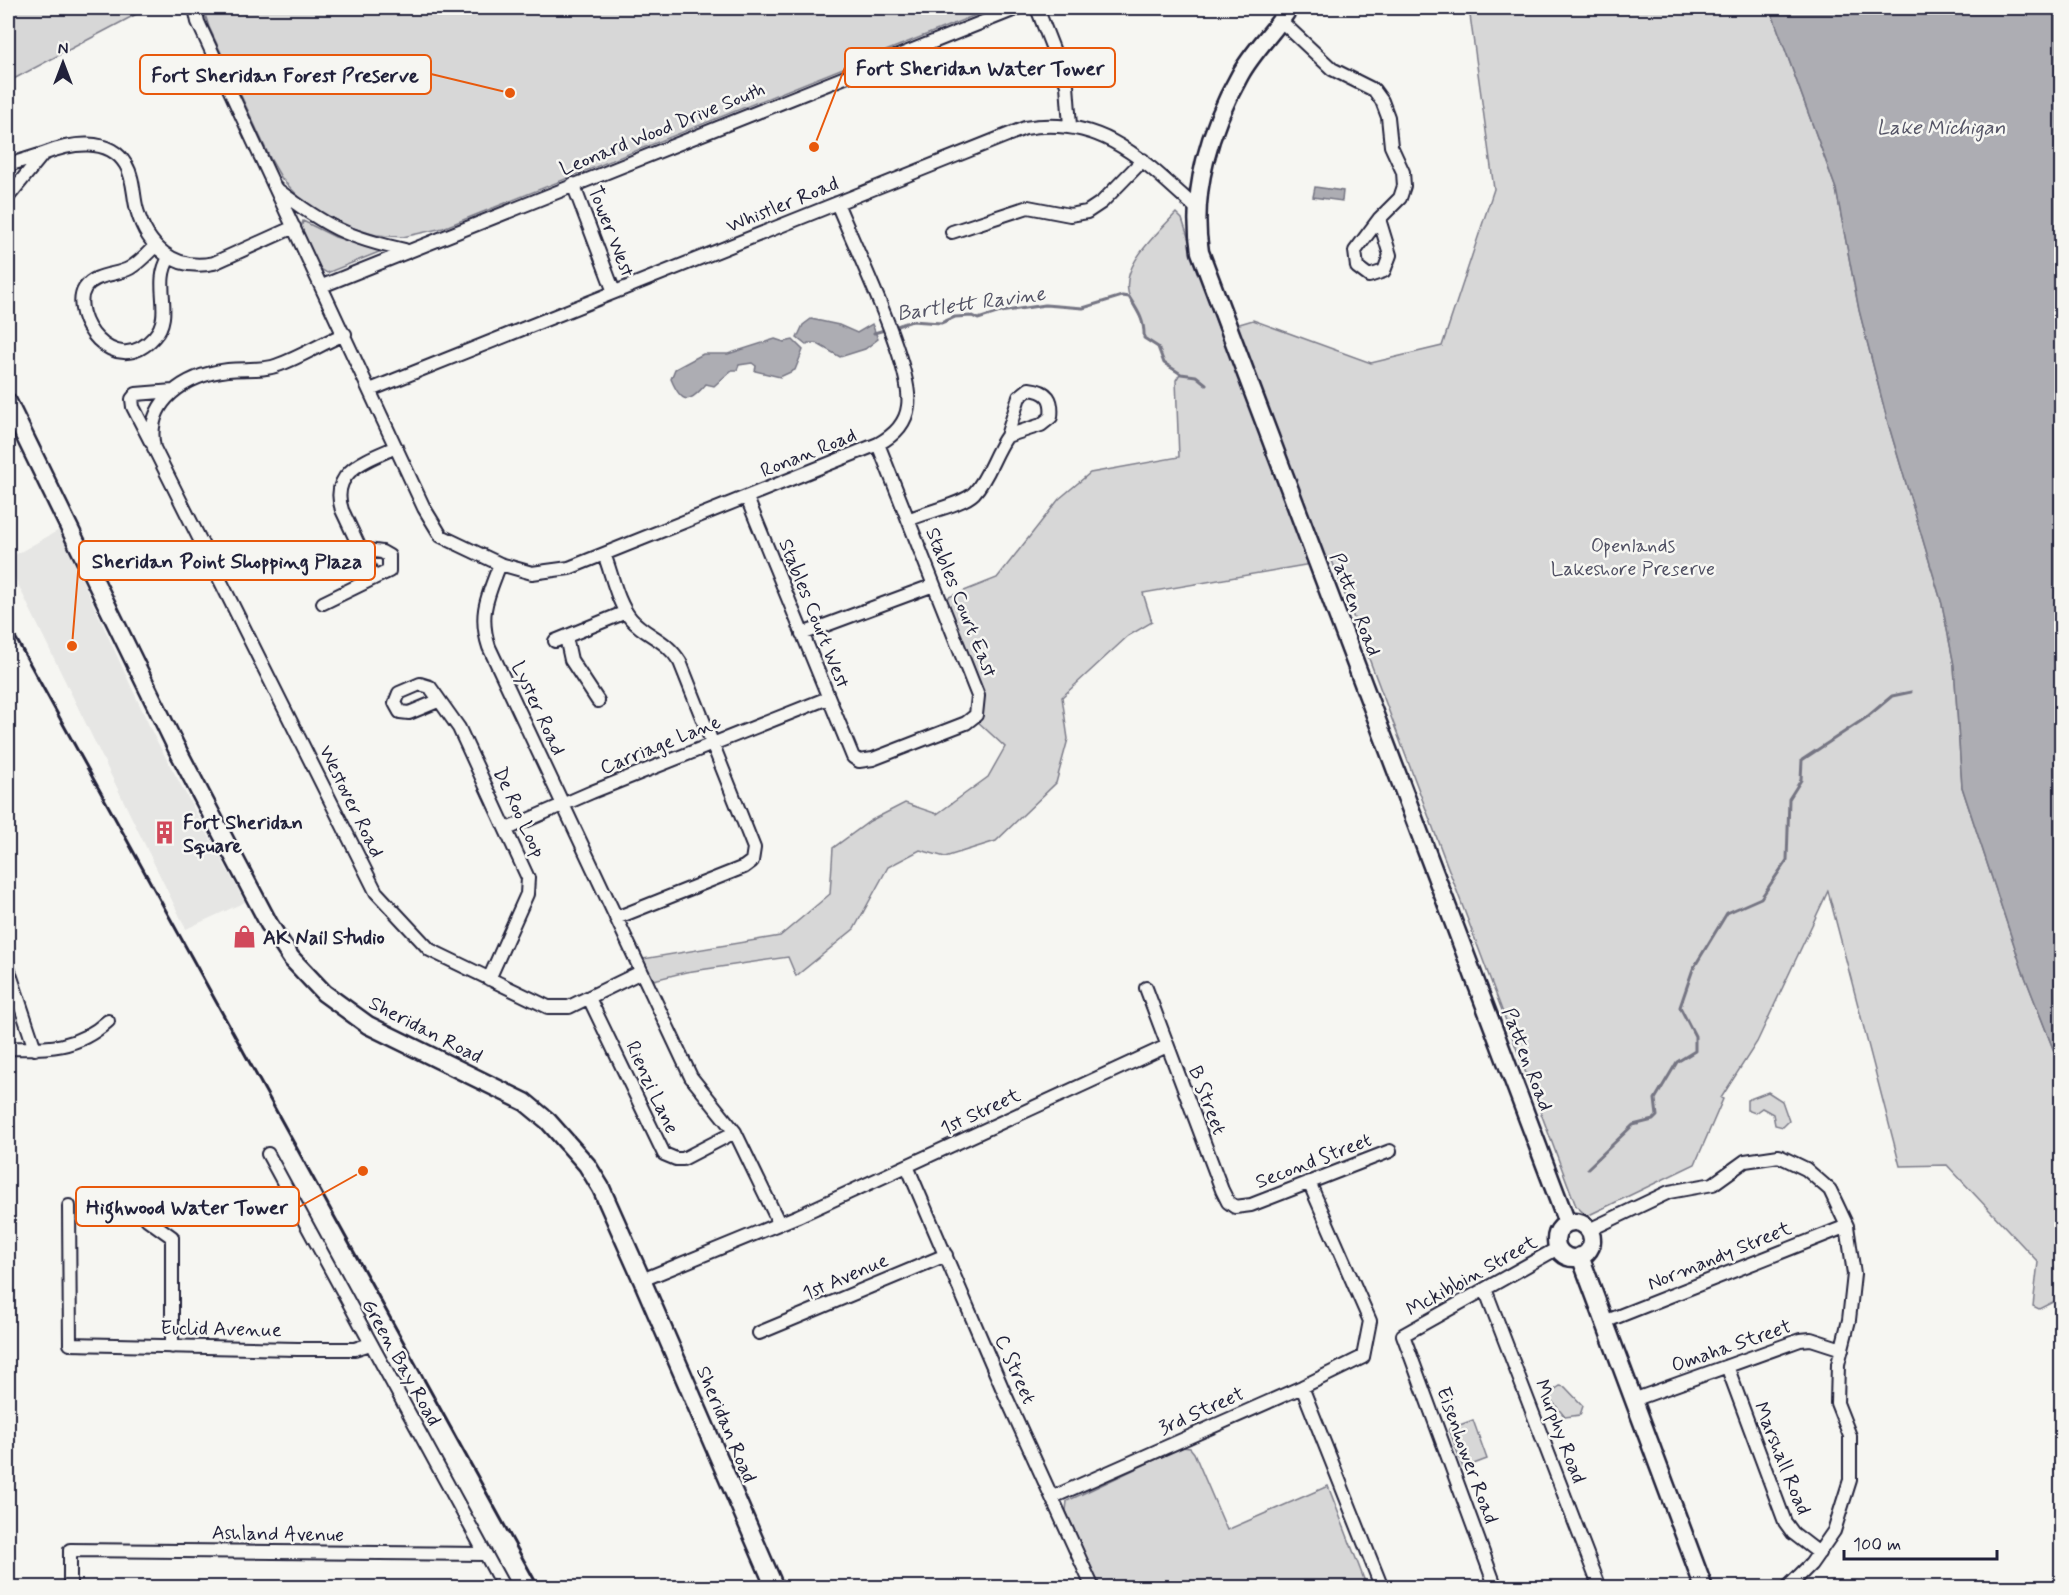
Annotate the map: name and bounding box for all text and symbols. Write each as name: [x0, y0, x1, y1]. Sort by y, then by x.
north arrow: [33, 33, 93, 93]
text: N: [58, 39, 68, 60]
callout: Fort Sheridan Water Tower: [845, 48, 1115, 87]
callout: Fort Sheridan Forest Preserve: [140, 55, 431, 94]
text: Fort Sheridan Water Tower: [856, 55, 1106, 83]
text: Fort Sheridan Forest Preserve: [151, 62, 419, 90]
street label: Leonard Wood Drive South: [556, 76, 769, 183]
water label: Lake Michigan: [1876, 114, 2006, 142]
street label: Whistler Road: [722, 171, 843, 240]
street label: Tower West: [581, 182, 640, 281]
water label: Bartlett Ravine: [895, 280, 1048, 328]
street label: Ronan Road: [757, 422, 861, 485]
street label: Stables Court East: [918, 524, 1003, 682]
park label: Openlands Lakeshore Preserve: [1551, 533, 1715, 583]
street label: Stables Court West: [771, 535, 856, 693]
callout: Sheridan Point Shopping Plaza: [79, 541, 375, 580]
text: Sheridan Point Shopping Plaza: [92, 548, 362, 576]
street label: Patten Road: [1322, 549, 1387, 660]
street label: Lyster Road: [504, 657, 571, 760]
street label: Carriage Lane: [596, 709, 725, 782]
street label: Westover Road: [312, 741, 390, 862]
street label: De Roo Loop: [486, 763, 551, 862]
place label: Fort Sheridan Square: [183, 810, 303, 860]
building icon: Fort Sheridan Square: [152, 820, 178, 846]
shop icon: AK Nail Studio: [232, 924, 258, 950]
place label: AK Nail Studio: [263, 925, 385, 952]
street label: Sheridan Road: [364, 990, 487, 1071]
street label: Patten Road: [1494, 1004, 1559, 1115]
street label: Rienzi Lane: [618, 1037, 685, 1138]
street label: B Street: [1181, 1062, 1232, 1139]
street label: 1st Street: [936, 1082, 1025, 1143]
street label: Second Street: [1252, 1127, 1375, 1196]
callout: Highwood Water Tower: [76, 1187, 299, 1226]
text: Highwood Water Tower: [86, 1194, 289, 1224]
street label: Normandy Street: [1644, 1215, 1796, 1298]
street label: Mckibbin Street: [1401, 1229, 1542, 1323]
street label: 1st Avenue: [799, 1247, 893, 1308]
street label: Green Bay Road: [355, 1294, 447, 1431]
street label: Omaha Street: [1668, 1313, 1795, 1380]
street label: Euclid Avenue: [160, 1315, 282, 1344]
street label: C Street: [987, 1331, 1042, 1409]
street label: Sheridan Road: [689, 1362, 762, 1487]
street label: Murphy Road: [1527, 1376, 1592, 1487]
street label: 3rd Street: [1155, 1381, 1249, 1442]
street label: Eisenhower Road: [1429, 1383, 1504, 1528]
street label: Marshall Road: [1747, 1398, 1817, 1519]
street label: Ashland Avenue: [212, 1520, 344, 1549]
scale bar: [1844, 1523, 1997, 1561]
text: 100 m: [1853, 1533, 1901, 1557]

